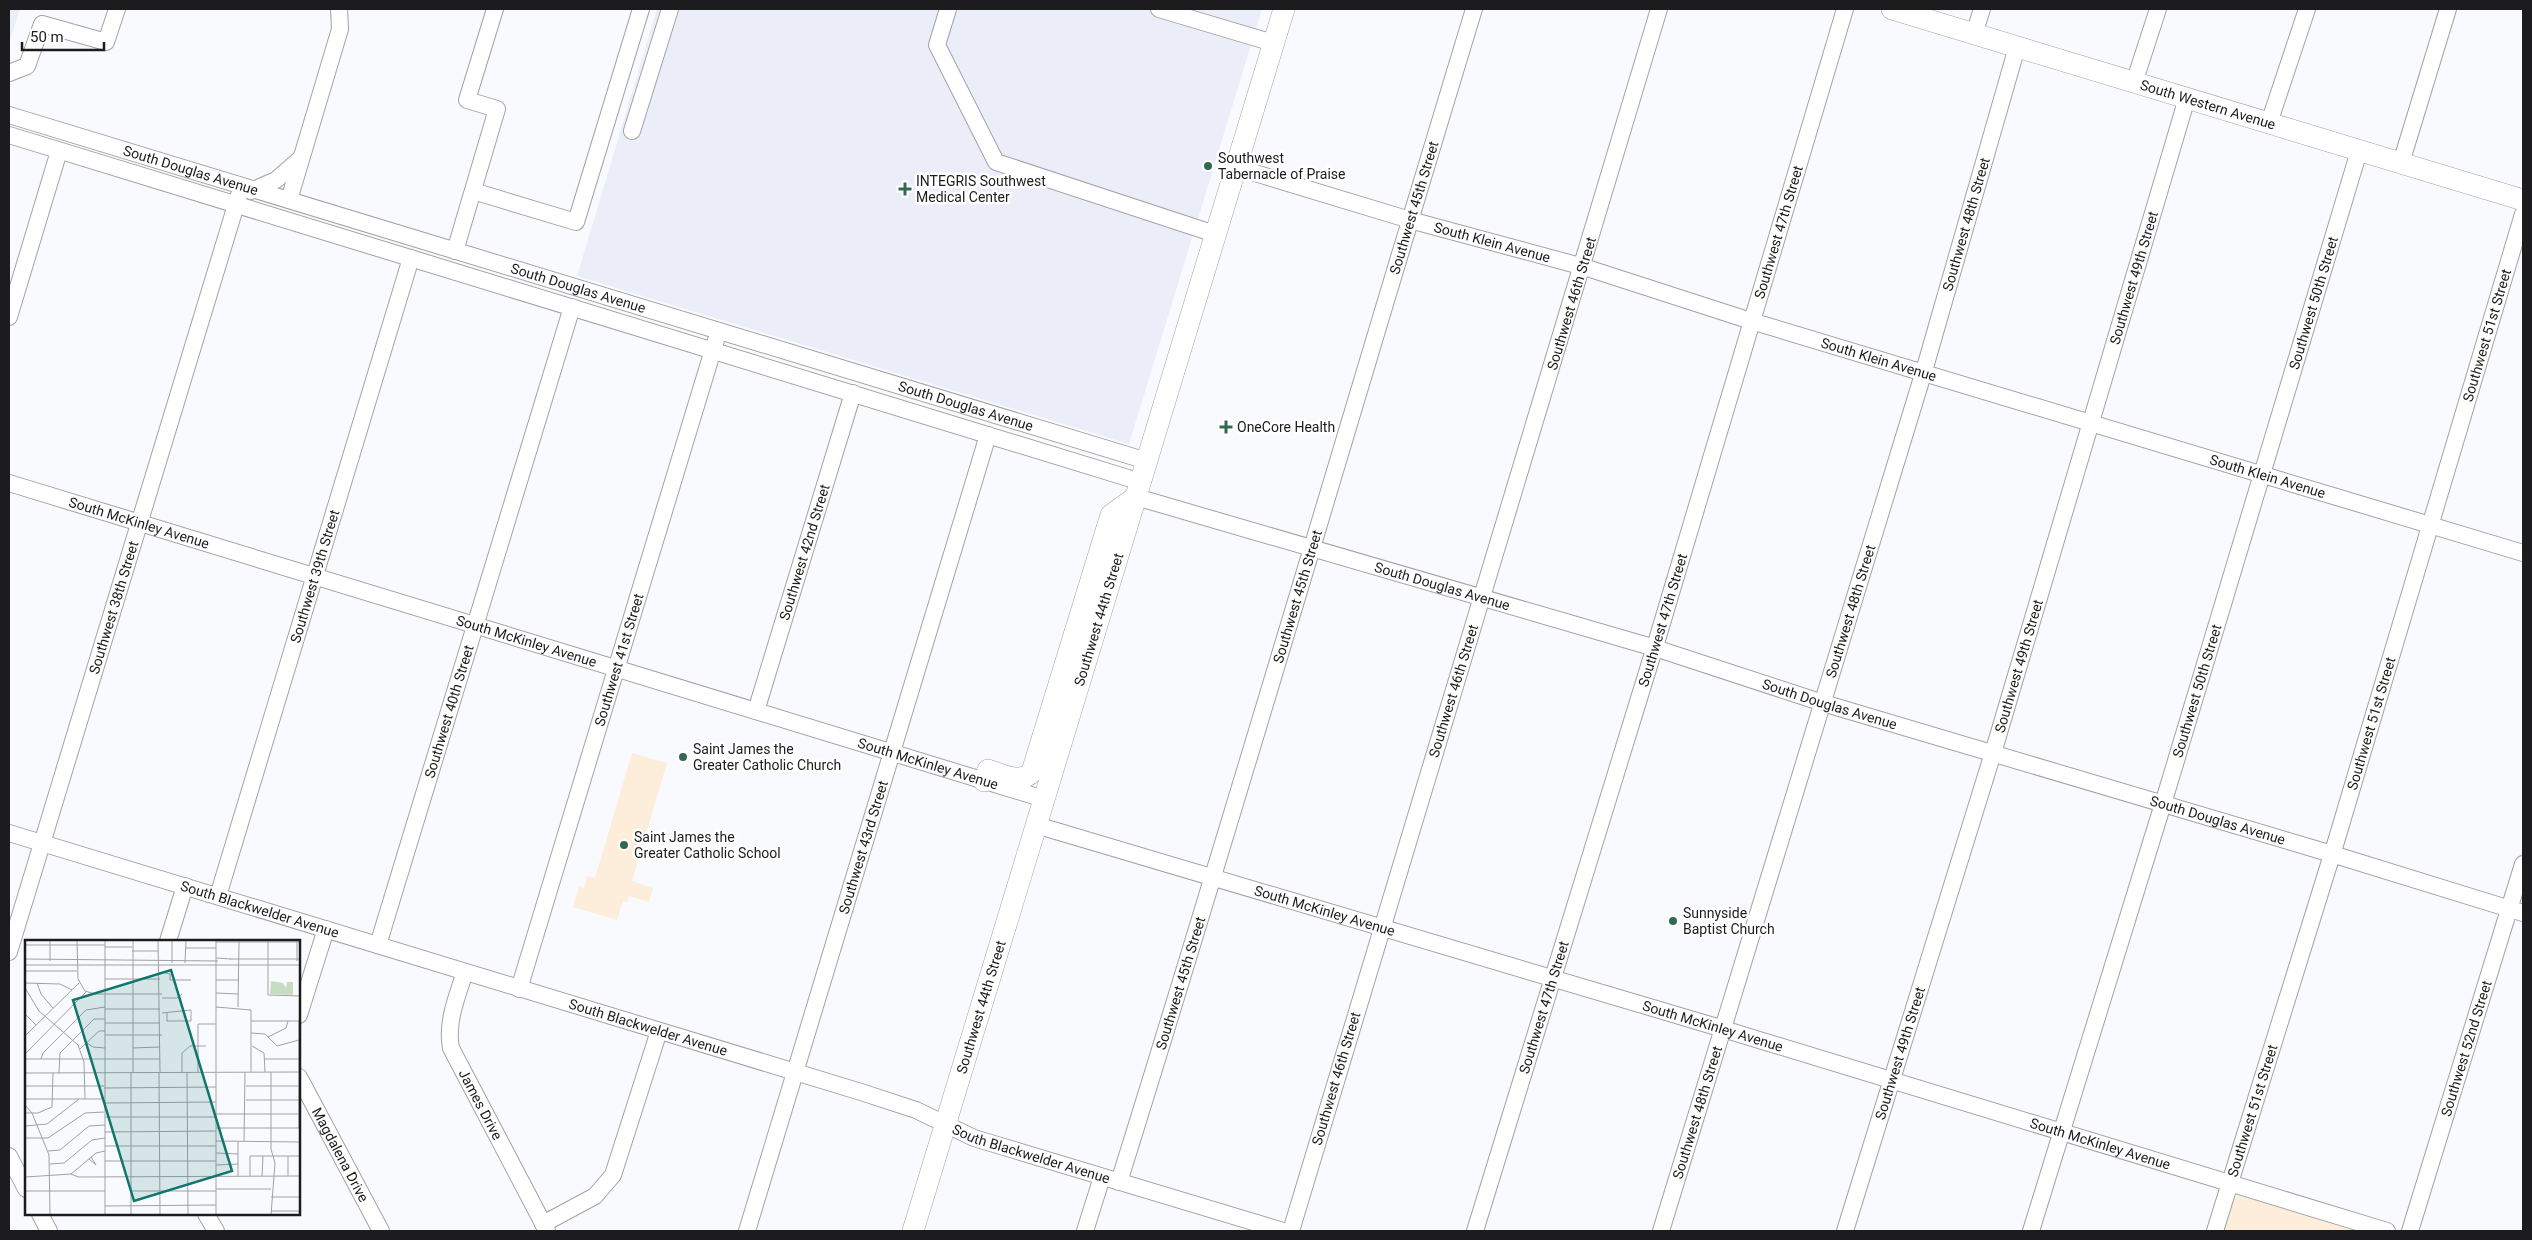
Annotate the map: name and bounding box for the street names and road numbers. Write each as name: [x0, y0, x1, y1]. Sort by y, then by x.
street label: South Western Avenue: [2138, 77, 2277, 133]
street label: Southwest 45th Street: [1386, 139, 1442, 276]
street label: South Douglas Avenue: [121, 142, 260, 198]
street label: Southwest 48th Street: [1939, 155, 1993, 293]
street label: Southwest 47th Street: [1751, 163, 1806, 301]
street label: Southwest 49th Street: [2106, 209, 2161, 346]
street label: South Klein Avenue: [1432, 219, 1552, 266]
street label: Southwest 50th Street: [2286, 234, 2341, 371]
street label: Southwest 46th Street: [1544, 235, 1599, 372]
street label: South Douglas Avenue: [509, 260, 648, 316]
street label: Southwest 51st Street: [2460, 267, 2514, 404]
street label: South Klein Avenue: [1819, 334, 1938, 384]
street label: South Douglas Avenue: [896, 378, 1035, 434]
street label: South Klein Avenue: [2208, 451, 2327, 501]
street label: Southwest 42nd Street: [776, 482, 833, 622]
street label: South McKinley Avenue: [67, 494, 211, 552]
street label: Southwest 39th Street: [287, 507, 342, 645]
street label: Southwest 45th Street: [1270, 528, 1325, 665]
street label: Southwest 38th Street: [86, 539, 142, 676]
street label: Southwest 48th Street: [1823, 543, 1878, 680]
street label: Southwest 44th Street: [1071, 551, 1126, 688]
street label: Southwest 47th Street: [1635, 551, 1690, 689]
street label: South Douglas Avenue: [1373, 559, 1512, 613]
street label: Southwest 41st Street: [591, 591, 647, 728]
street label: Southwest 49th Street: [1991, 597, 2046, 735]
street label: South McKinley Avenue: [454, 612, 599, 670]
street label: Southwest 46th Street: [1425, 622, 1481, 759]
street label: Southwest 50th Street: [2169, 622, 2225, 759]
street label: Southwest 40th Street: [421, 643, 477, 780]
street label: Southwest 51st Street: [2344, 655, 2399, 792]
street label: South Douglas Avenue: [1760, 676, 1899, 733]
street label: South McKinley Avenue: [856, 735, 1000, 793]
street label: Southwest 43rd Street: [835, 778, 891, 916]
street label: South Douglas Avenue: [2148, 792, 2287, 848]
street label: South Blackwelder Avenue: [179, 878, 341, 941]
street label: South McKinley Avenue: [1252, 882, 1397, 939]
street label: Southwest 45th Street: [1153, 915, 1208, 1052]
street label: Southwest 44th Street: [953, 938, 1009, 1076]
street label: Southwest 47th Street: [1516, 939, 1572, 1076]
street label: Southwest 52nd Street: [2438, 978, 2495, 1118]
street label: Southwest 49th Street: [1872, 985, 1928, 1122]
street label: South Blackwelder Avenue: [567, 996, 729, 1059]
street label: South McKinley Avenue: [1641, 997, 1785, 1055]
street label: Southwest 46th Street: [1309, 1010, 1364, 1147]
street label: Southwest 51st Street: [2224, 1042, 2281, 1179]
street label: Southwest 48th Street: [1669, 1044, 1725, 1181]
street label: James Drive: [456, 1067, 506, 1142]
street label: Magdalena Drive: [309, 1105, 372, 1205]
street label: South McKinley Avenue: [2028, 1115, 2172, 1173]
street label: South Blackwelder Avenue: [950, 1121, 1112, 1186]

